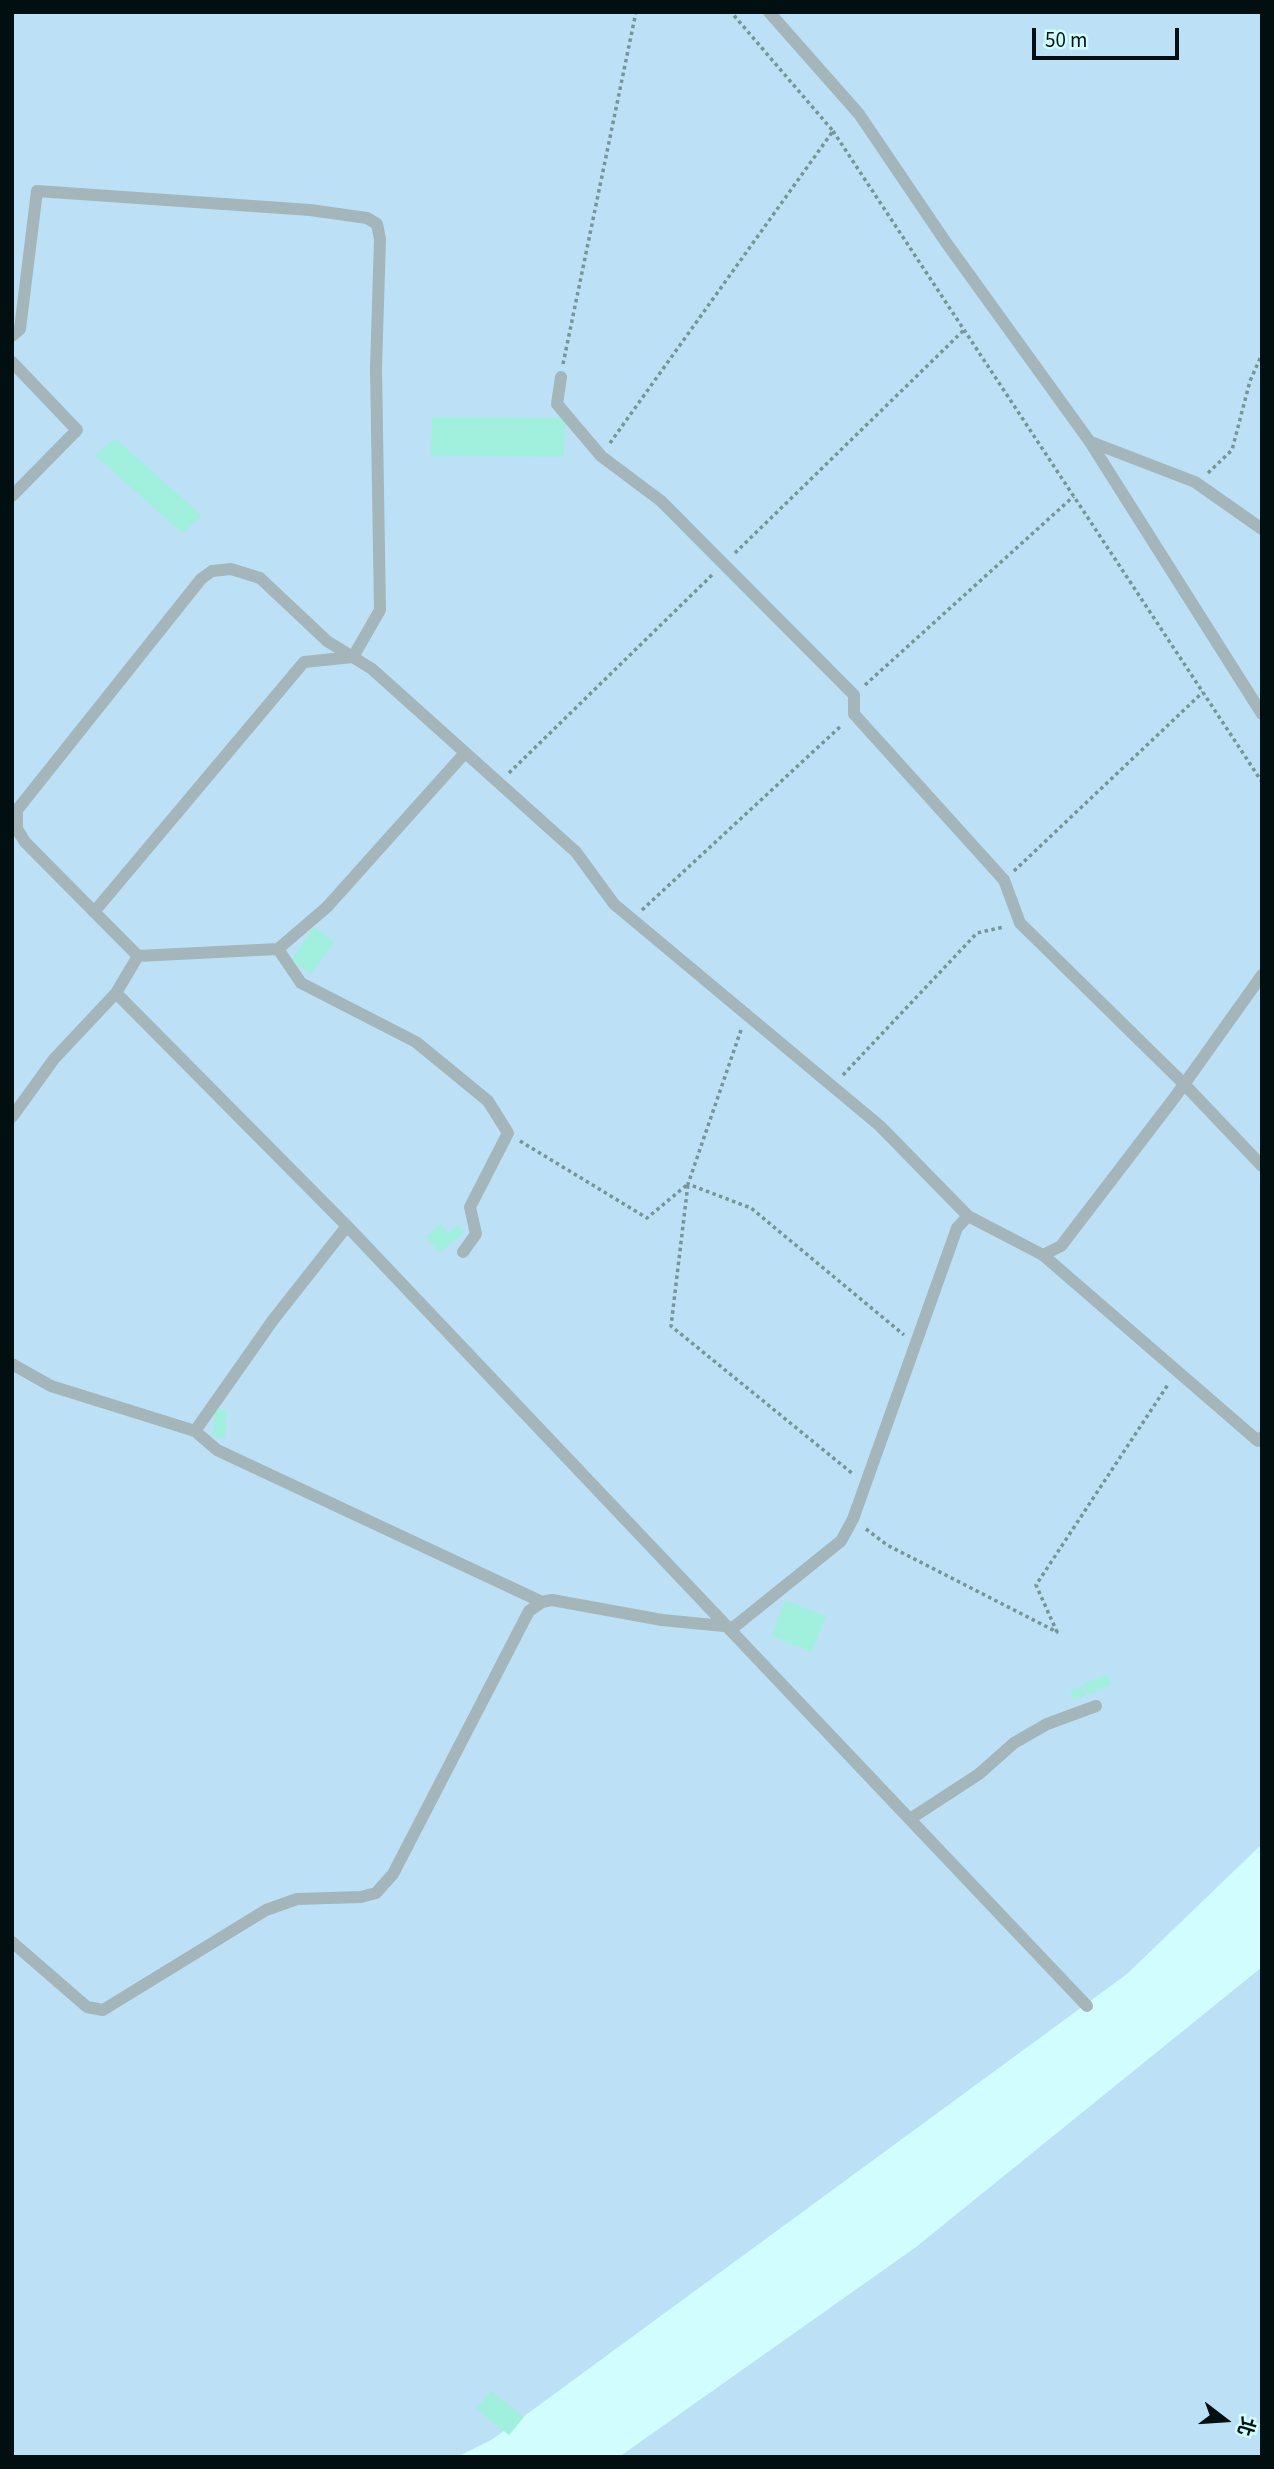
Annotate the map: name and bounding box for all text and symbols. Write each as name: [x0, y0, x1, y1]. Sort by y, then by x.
scale bar: [1036, 14, 1183, 58]
text: 50 m: [1045, 25, 1087, 55]
north arrow: [1190, 2385, 1260, 2455]
text: 北: [1230, 2413, 1261, 2439]

